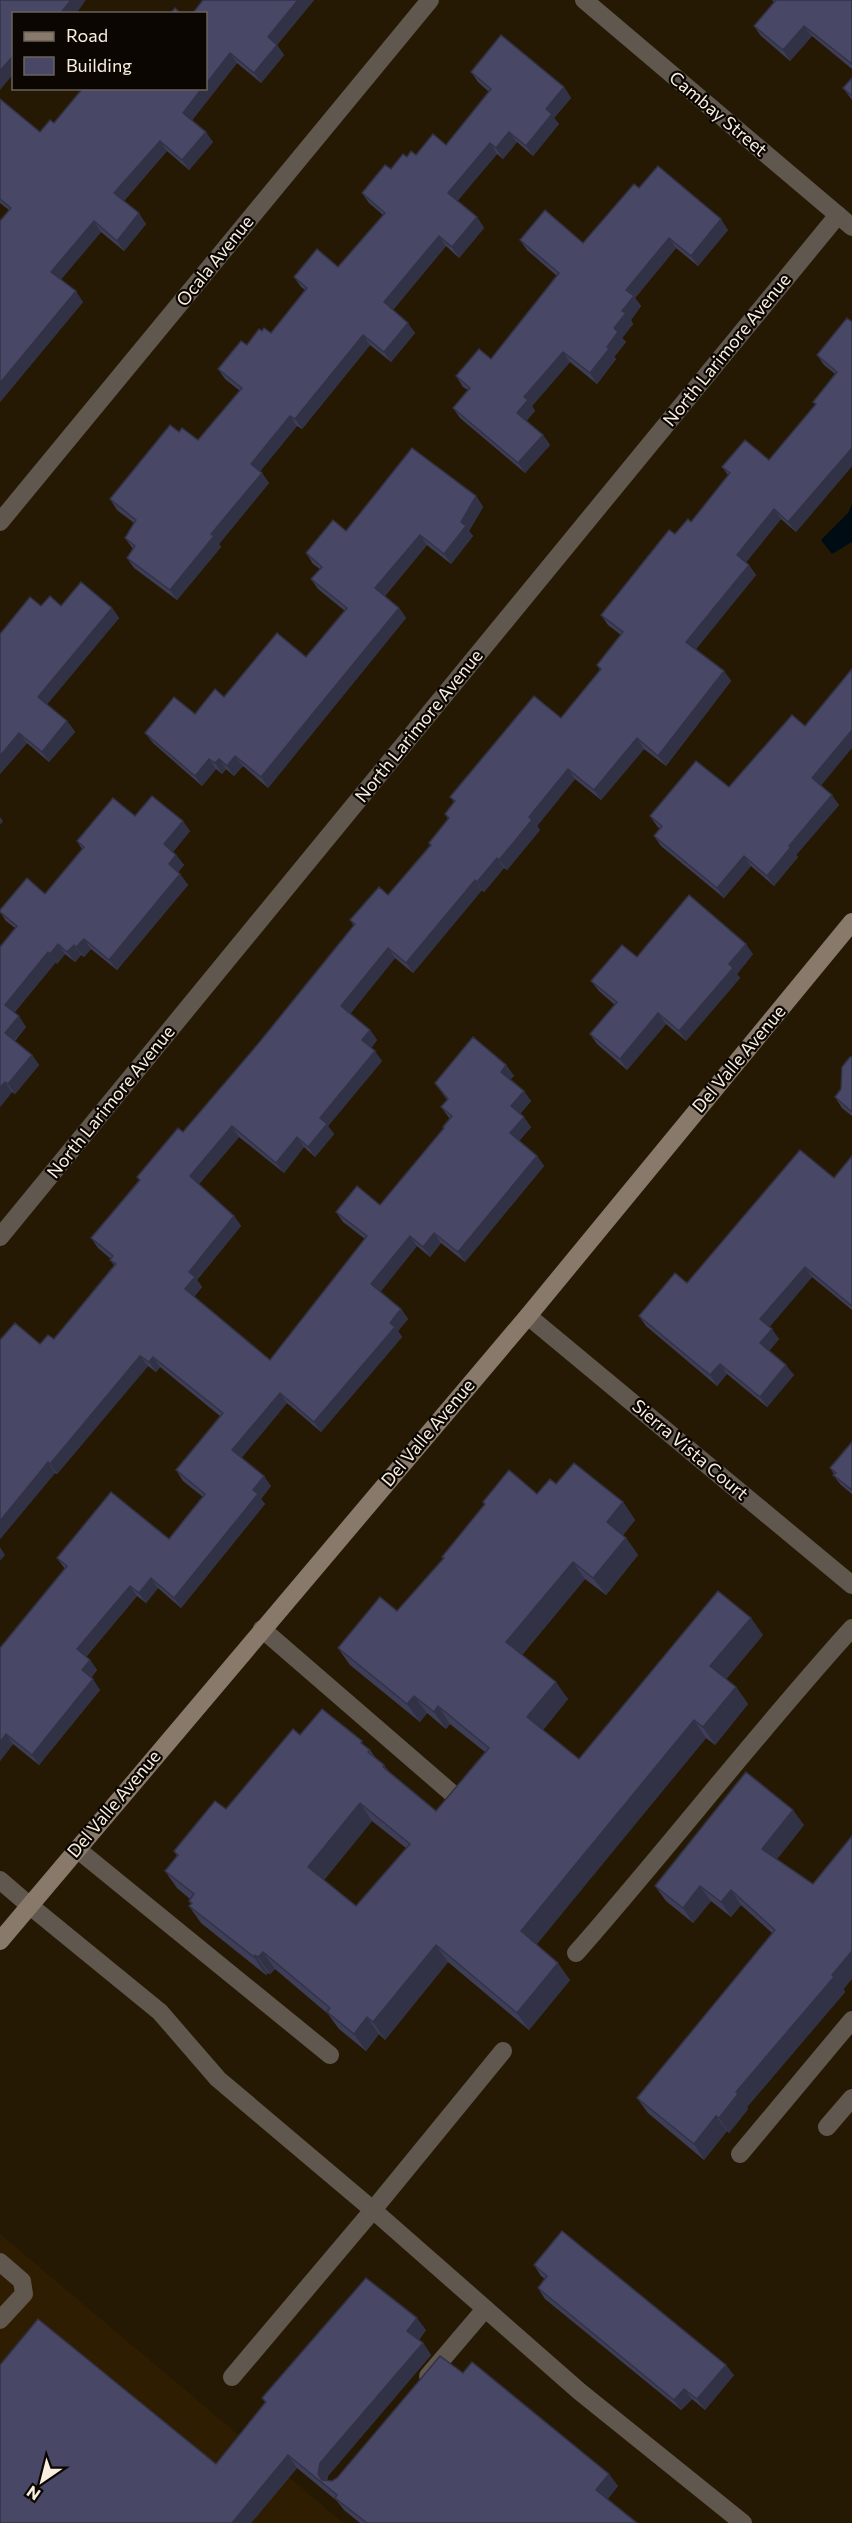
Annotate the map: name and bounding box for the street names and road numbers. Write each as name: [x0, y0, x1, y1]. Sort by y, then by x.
street label: Cambay Street: [665, 66, 772, 161]
street label: Ocala Avenue: [171, 211, 258, 310]
street label: North Larimore Avenue: [658, 268, 795, 430]
street label: North Larimore Avenue: [350, 644, 487, 806]
street label: Del Valle Avenue: [687, 1000, 790, 1117]
street label: North Larimore Avenue: [42, 1020, 179, 1182]
street label: Del Valle Avenue: [376, 1374, 479, 1491]
street label: Sierra Vista Court: [628, 1394, 753, 1504]
street label: Del Valle Avenue: [62, 1745, 165, 1862]

